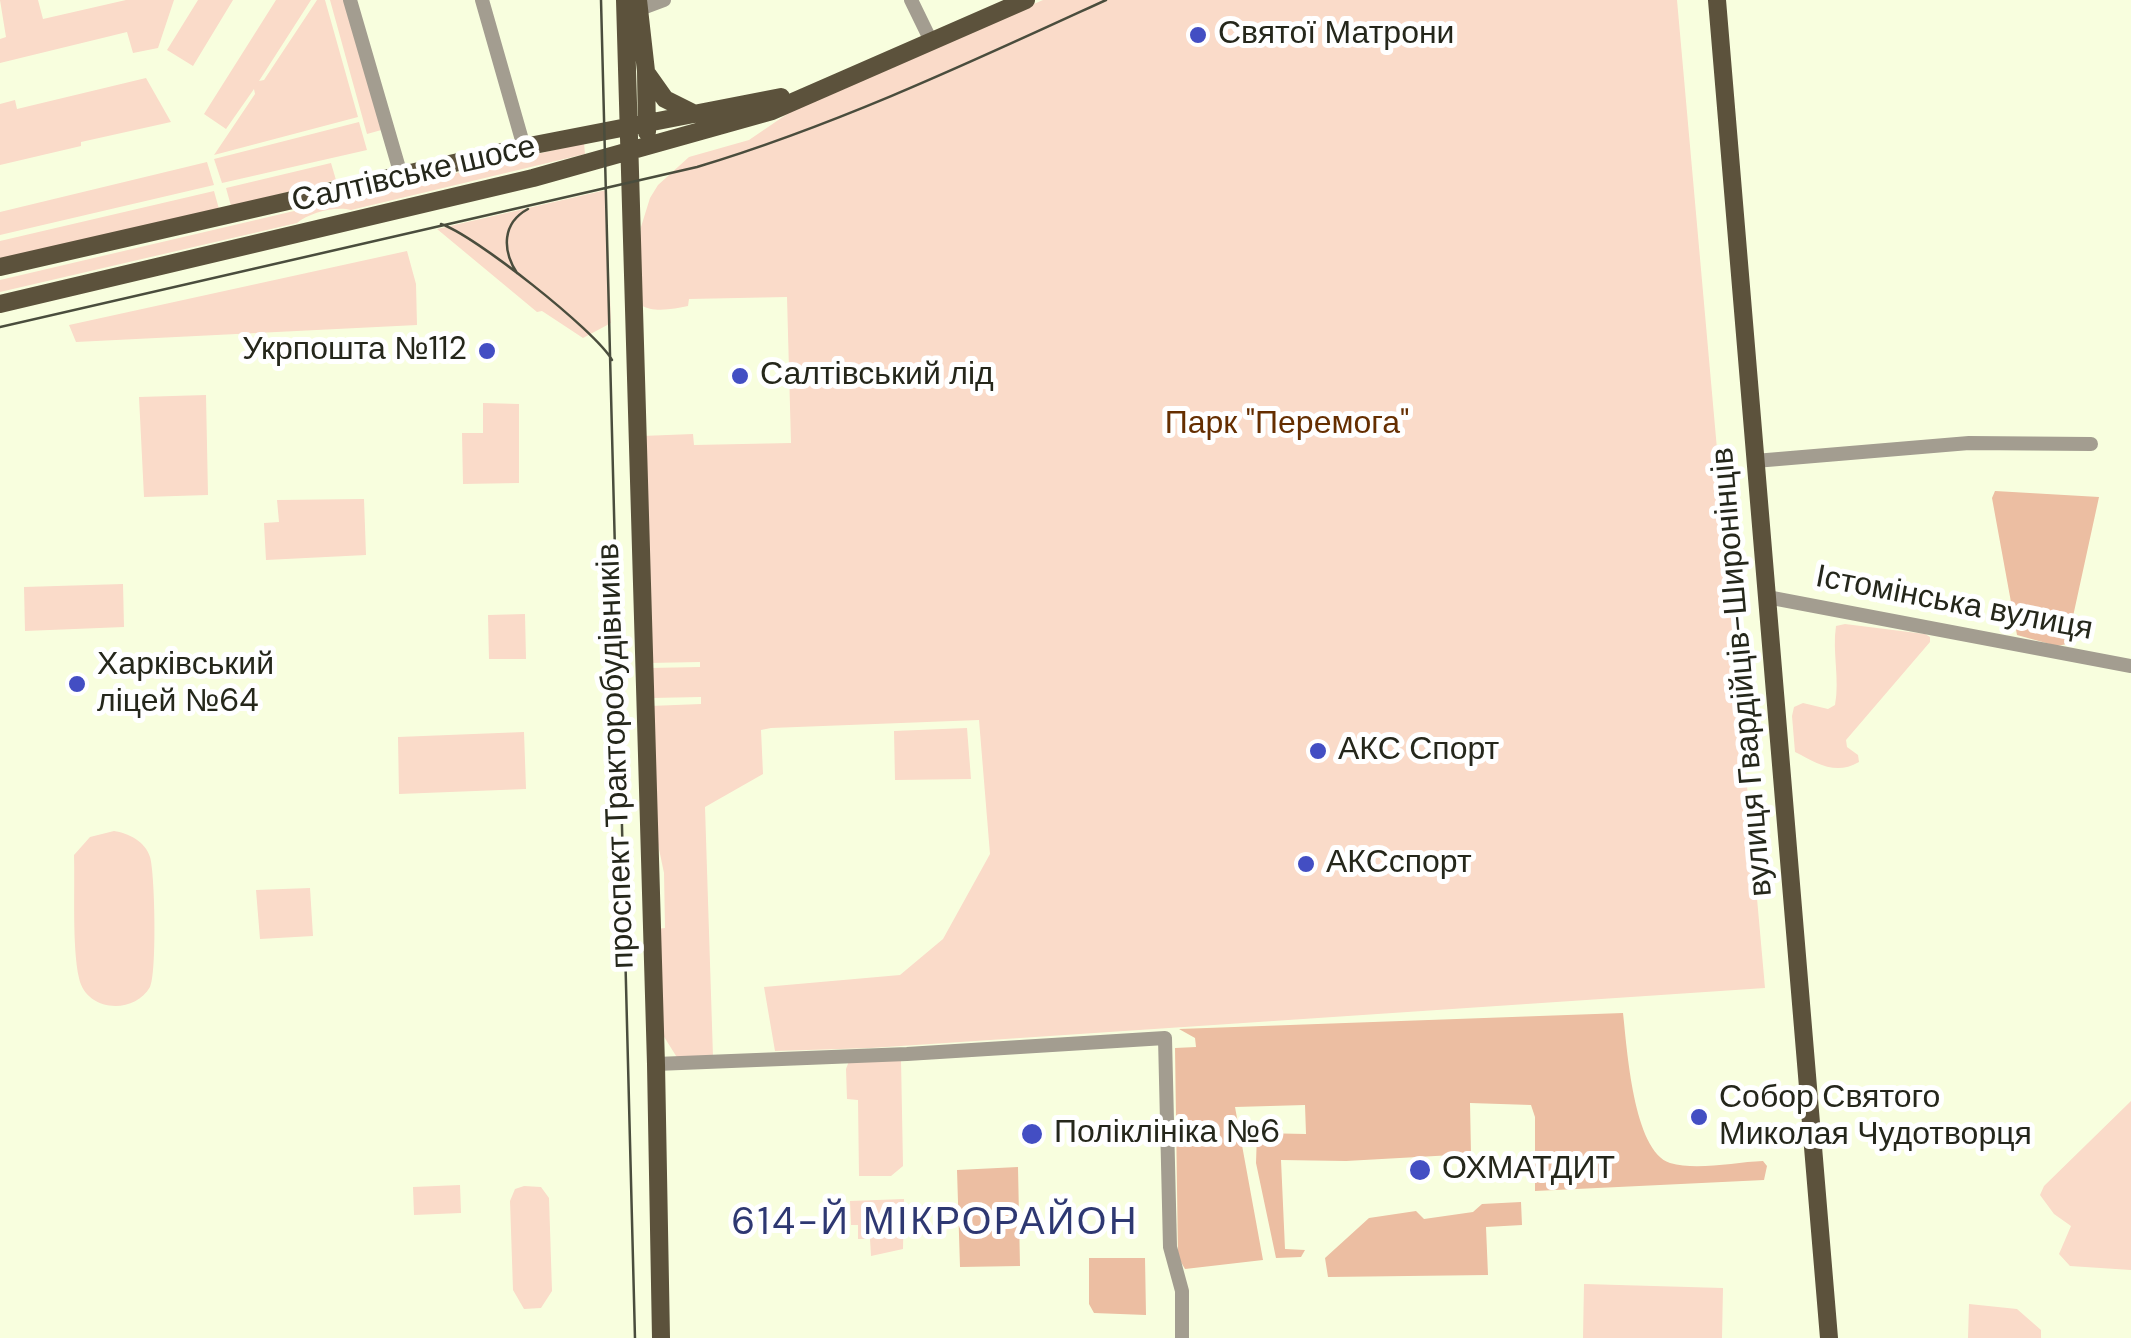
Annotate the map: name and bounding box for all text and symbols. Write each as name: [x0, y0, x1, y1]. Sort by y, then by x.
place label: Святої Матрони: [1218, 16, 1454, 54]
marker: Святої Матрони: [1187, 24, 1209, 46]
street label: Салтівське шосе: [288, 128, 540, 222]
place label: Укрпошта №112: [242, 332, 467, 370]
marker: Укрпошта №112: [476, 340, 498, 362]
place label: Салтівський лід: [760, 357, 994, 395]
marker: Салтівський лід: [729, 365, 751, 387]
park label: Парк "Перемога": [1165, 406, 1409, 444]
street label: вулиця Гвардійців-Широнінців: [1704, 446, 1782, 898]
street label: проспект Тракторобудівників: [590, 542, 644, 970]
street label: Істомінська вулиця: [1812, 558, 2096, 650]
place label: Харківський ліцей №64: [97, 647, 274, 722]
marker: Харківський ліцей №64: [66, 673, 88, 695]
place label: АКС Спорт: [1338, 732, 1499, 770]
marker: АКС Спорт: [1307, 740, 1329, 762]
place label: АКСспорт: [1326, 845, 1472, 883]
marker: АКСспорт: [1295, 853, 1317, 875]
place label: Собор Святого Миколая Чудотворця: [1719, 1080, 2032, 1155]
marker: Собор Святого Миколая Чудотворця: [1688, 1106, 1710, 1128]
place label: Поліклініка №6: [1054, 1115, 1280, 1153]
marker: Поліклініка №6: [1019, 1121, 1045, 1147]
place label: ОХМАТДИТ: [1442, 1151, 1615, 1189]
marker: ОХМАТДИТ: [1407, 1157, 1433, 1183]
district label: 614-Й МІКРОРАЙОН: [731, 1201, 1139, 1247]

